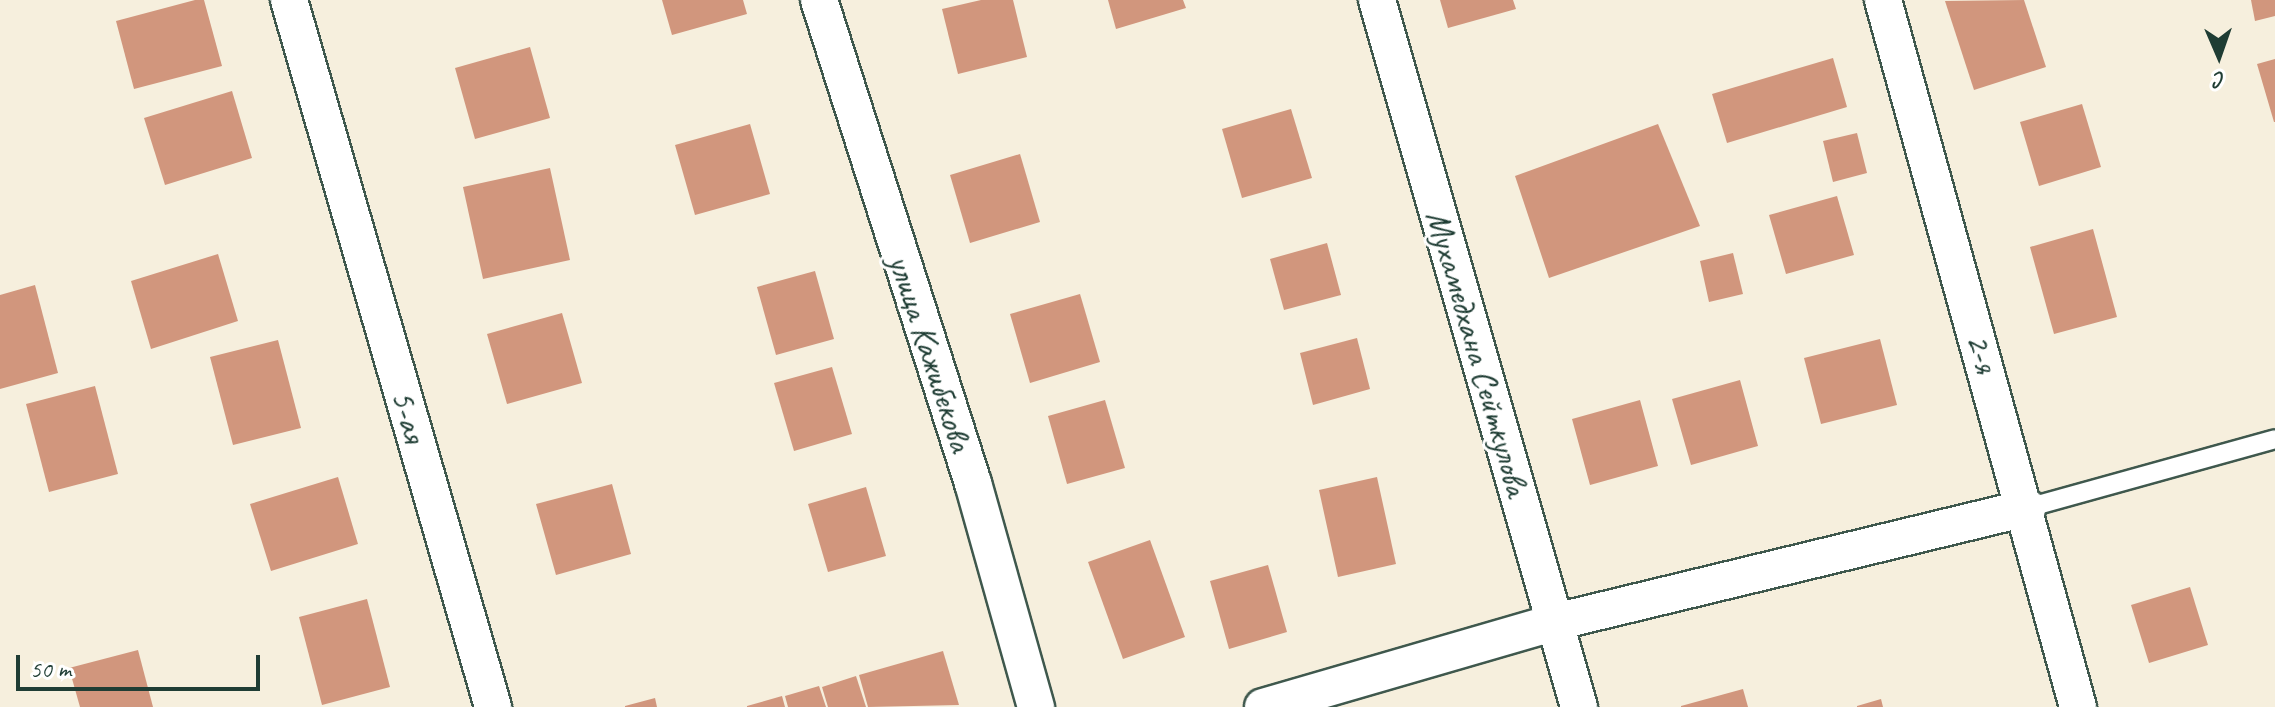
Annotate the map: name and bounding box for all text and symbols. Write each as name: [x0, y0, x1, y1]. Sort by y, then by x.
north arrow: [2179, 16, 2259, 96]
text: С: [2214, 66, 2226, 94]
street label: Мухамедхана Сейткулова: [1418, 206, 1538, 500]
street label: улица Кажибекова: [880, 248, 982, 458]
street label: 2-я: [1958, 329, 2008, 377]
street label: 5-ая: [382, 385, 436, 447]
scale bar: [20, 639, 264, 689]
text: 50 m: [30, 654, 71, 684]

